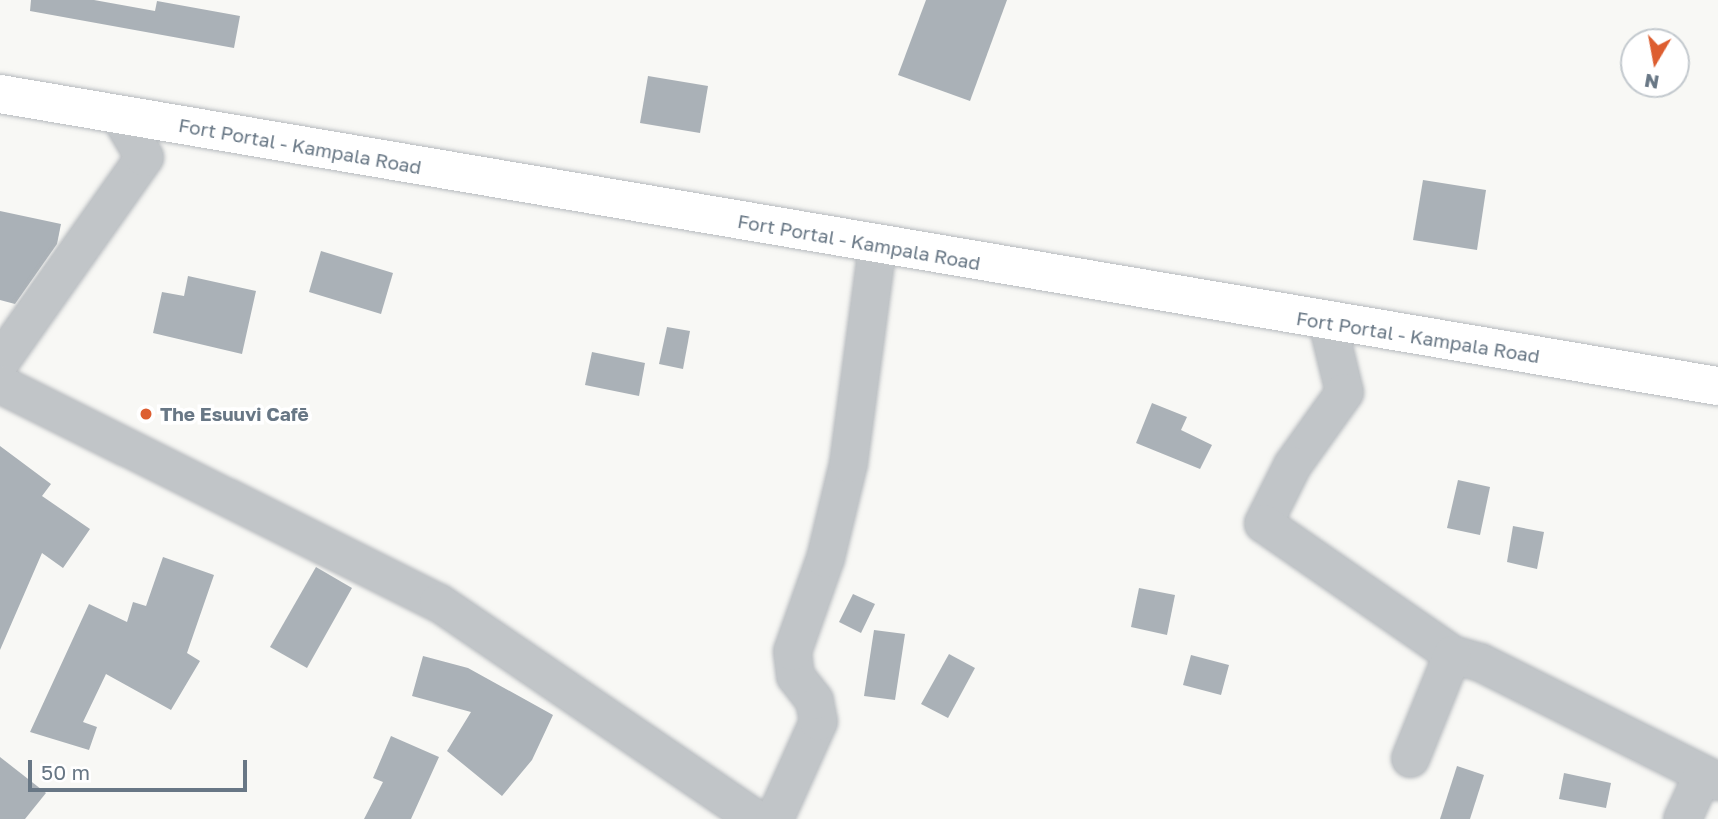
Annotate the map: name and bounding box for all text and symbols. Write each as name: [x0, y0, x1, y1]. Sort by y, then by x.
north arrow: [1620, 28, 1690, 98]
text: N: [1643, 70, 1661, 95]
street label: Fort Portal - Kampala Road: [177, 113, 423, 179]
street label: Fort Portal - Kampala Road: [736, 209, 982, 275]
street label: Fort Portal - Kampala Road: [1295, 306, 1541, 368]
place label: The Esuuvi Cafē: [160, 403, 309, 425]
marker: The Esuuvi Cafē: [138, 406, 154, 422]
scale bar: [32, 746, 250, 790]
text: 50 m: [41, 759, 90, 785]

